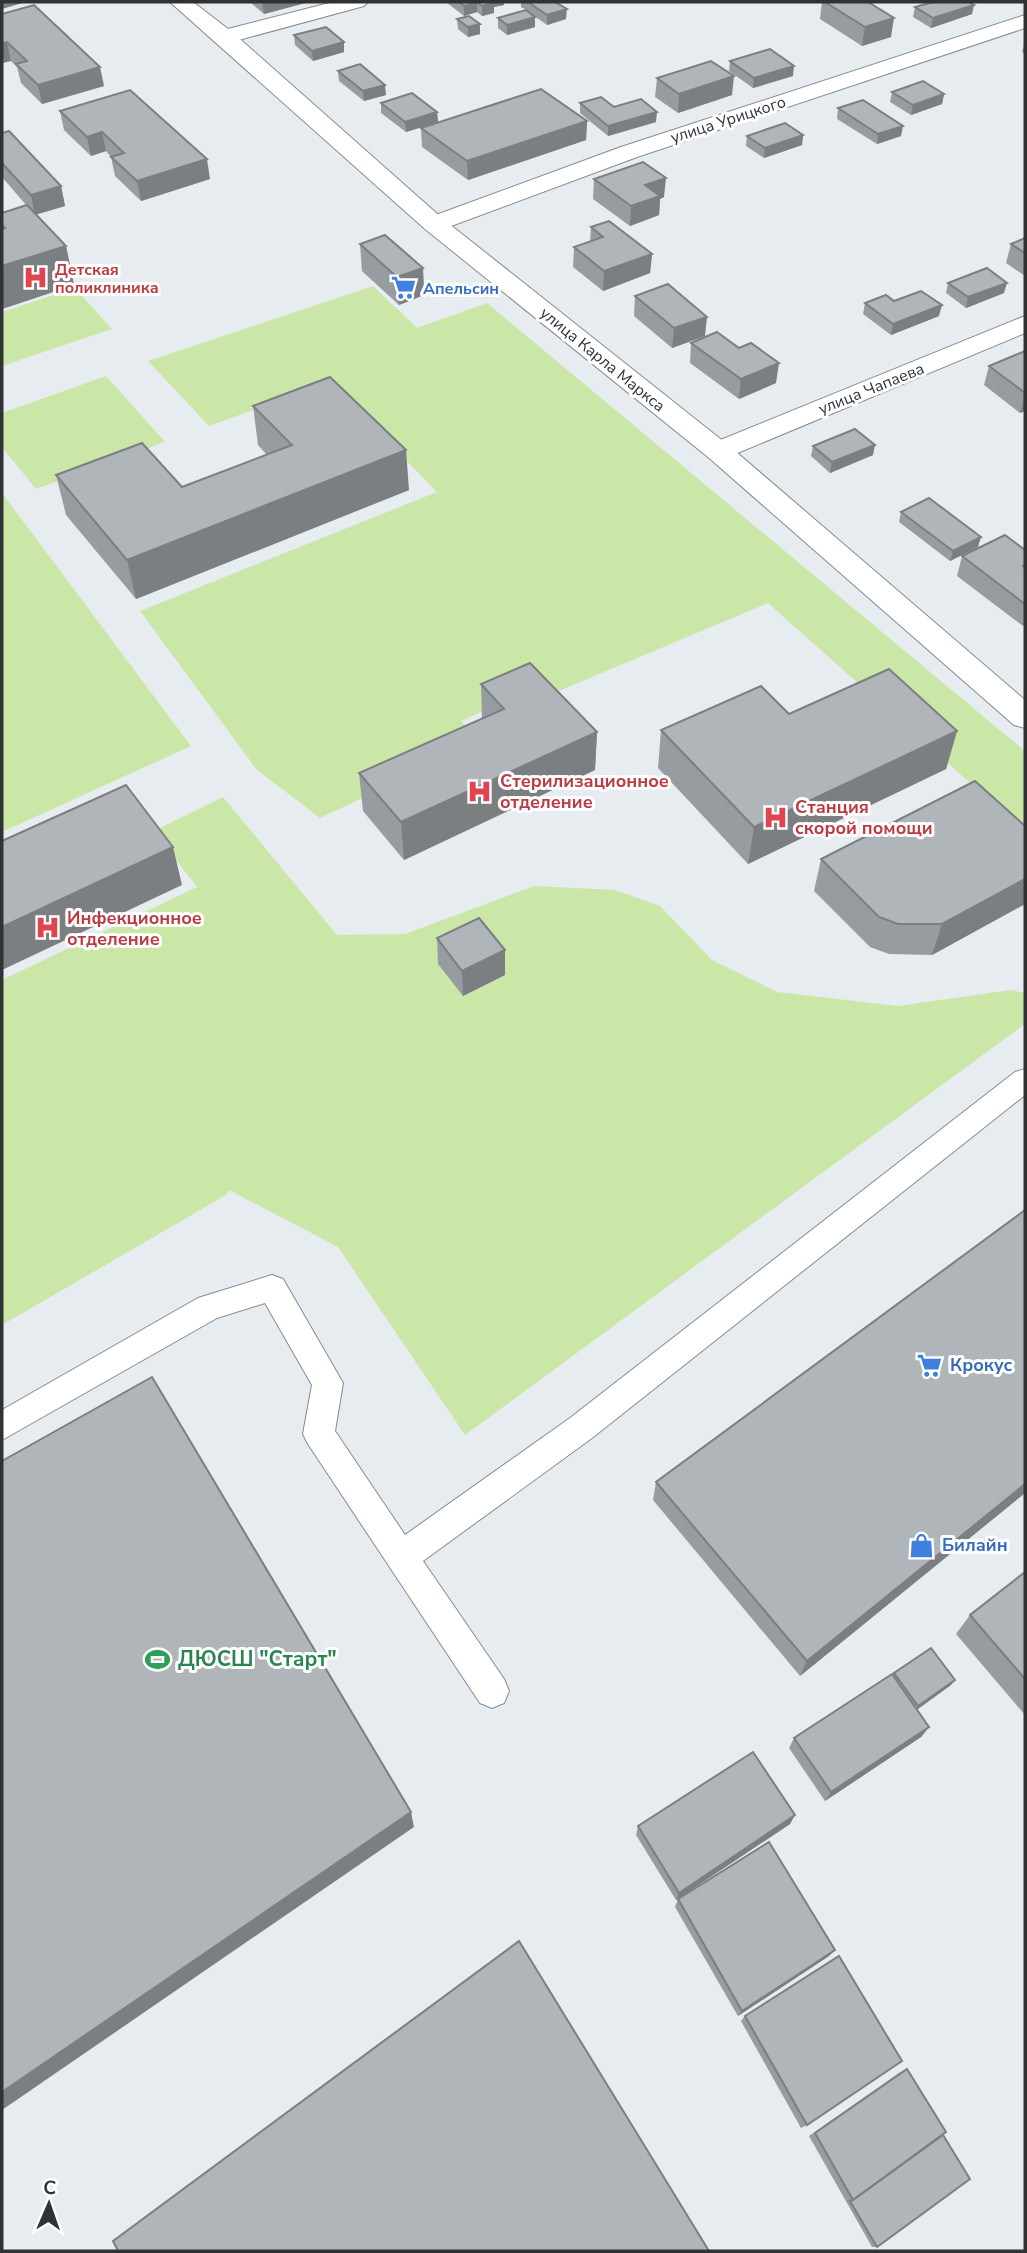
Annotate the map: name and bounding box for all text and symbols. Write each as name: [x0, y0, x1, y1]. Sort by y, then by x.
street label: улица Урицкого: [668, 91, 789, 149]
place label: Детская поликлиника: [55, 259, 159, 299]
hospital icon: Детская поликлиника: [21, 264, 49, 292]
supermarket icon: Апельсин: [389, 274, 417, 302]
place label: Апельсин: [423, 278, 499, 300]
street label: улица Карла Маркса: [535, 302, 670, 417]
street label: улица Чапаева: [815, 358, 928, 420]
place label: Стерилизационное отделение: [500, 769, 669, 814]
hospital icon: Стерилизационное отделение: [466, 777, 494, 805]
place label: Станция скорой помощи: [795, 795, 933, 840]
hospital icon: Станция скорой помощи: [761, 803, 789, 831]
place label: Инфекционное отделение: [67, 906, 202, 951]
hospital icon: Инфекционное отделение: [33, 914, 61, 942]
supermarket icon: Крокус: [916, 1351, 944, 1379]
place label: Крокус: [950, 1353, 1012, 1377]
shop icon: Билайн: [908, 1531, 936, 1559]
place label: Билайн: [942, 1533, 1008, 1557]
sports icon: ДЮСШ "Старт": [144, 1645, 172, 1673]
place label: ДЮСШ "Старт": [178, 1645, 337, 1673]
north arrow: [14, 2169, 84, 2239]
text: С: [43, 2175, 57, 2201]

